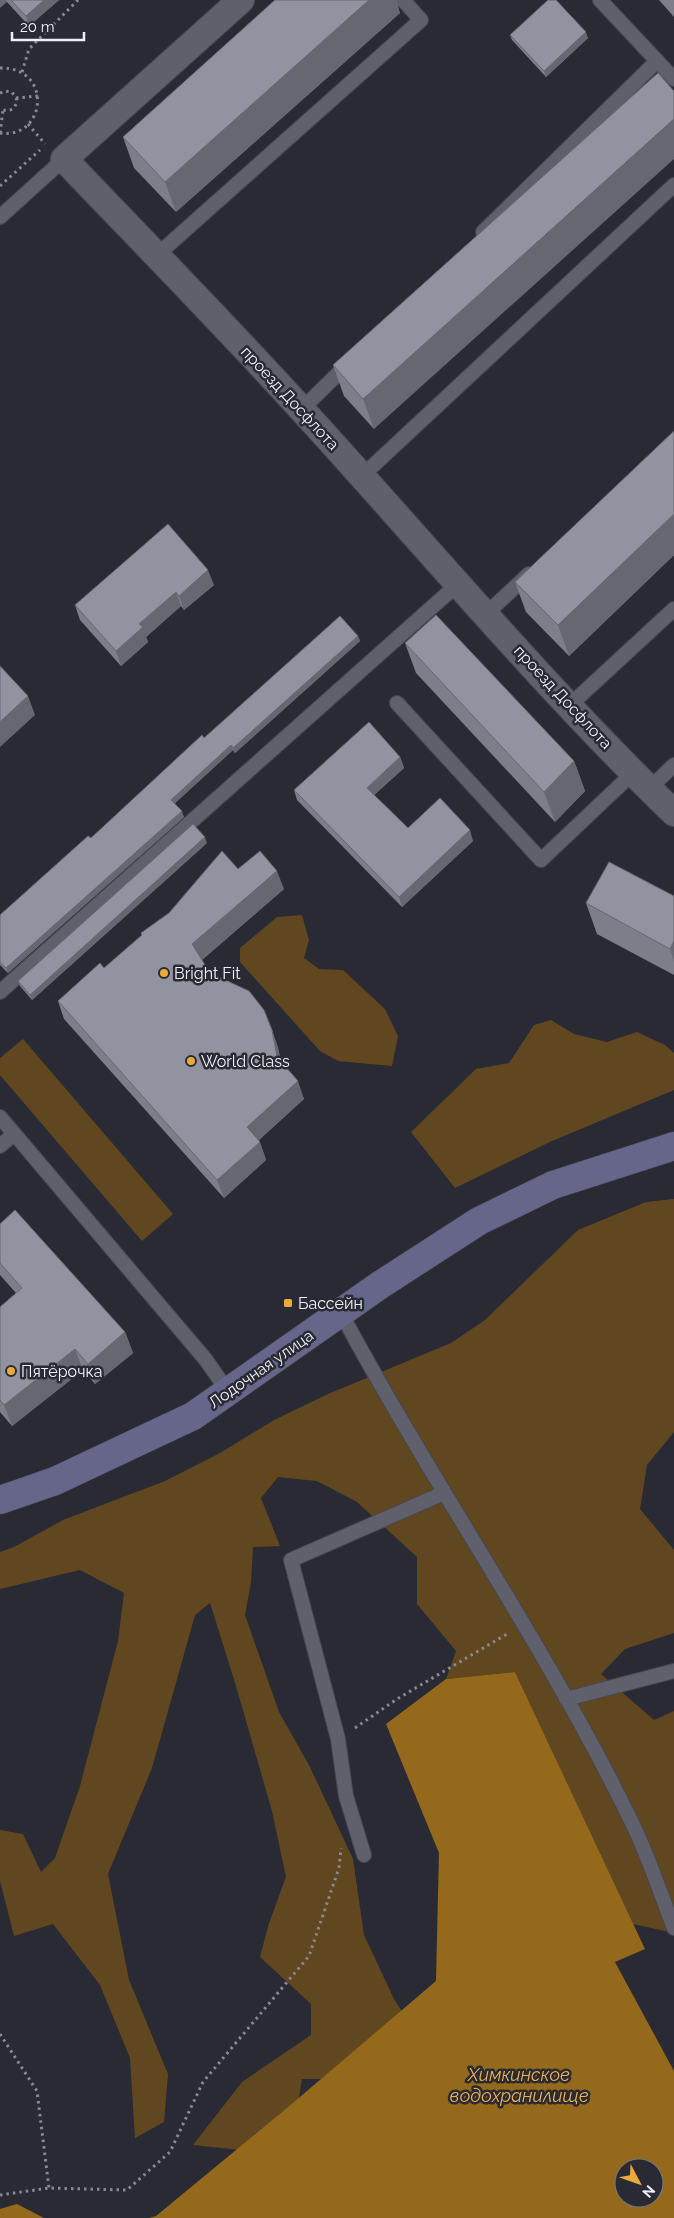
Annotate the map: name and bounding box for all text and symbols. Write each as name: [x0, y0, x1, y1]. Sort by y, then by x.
scale bar: [12, 10, 85, 42]
text: 20 m: [20, 18, 55, 36]
street label: проезд Досфлота: [237, 342, 343, 454]
street label: проезд Досфлота: [510, 641, 616, 753]
place label: Bright Fit: [174, 964, 241, 983]
marker: Bright Fit: [158, 967, 170, 979]
place label: World Class: [201, 1052, 290, 1071]
marker: World Class: [185, 1055, 197, 1067]
place label: Бассейн: [298, 1294, 363, 1313]
marker: Бассейн: [282, 1297, 294, 1309]
street label: Лодочная улица: [205, 1326, 317, 1412]
place label: Пятёрочка: [21, 1362, 102, 1381]
marker: Пятёрочка: [5, 1365, 17, 1377]
water label: Химкинское водохранилище: [449, 2064, 589, 2106]
north arrow: [614, 2158, 664, 2208]
text: N: [639, 2182, 658, 2201]

